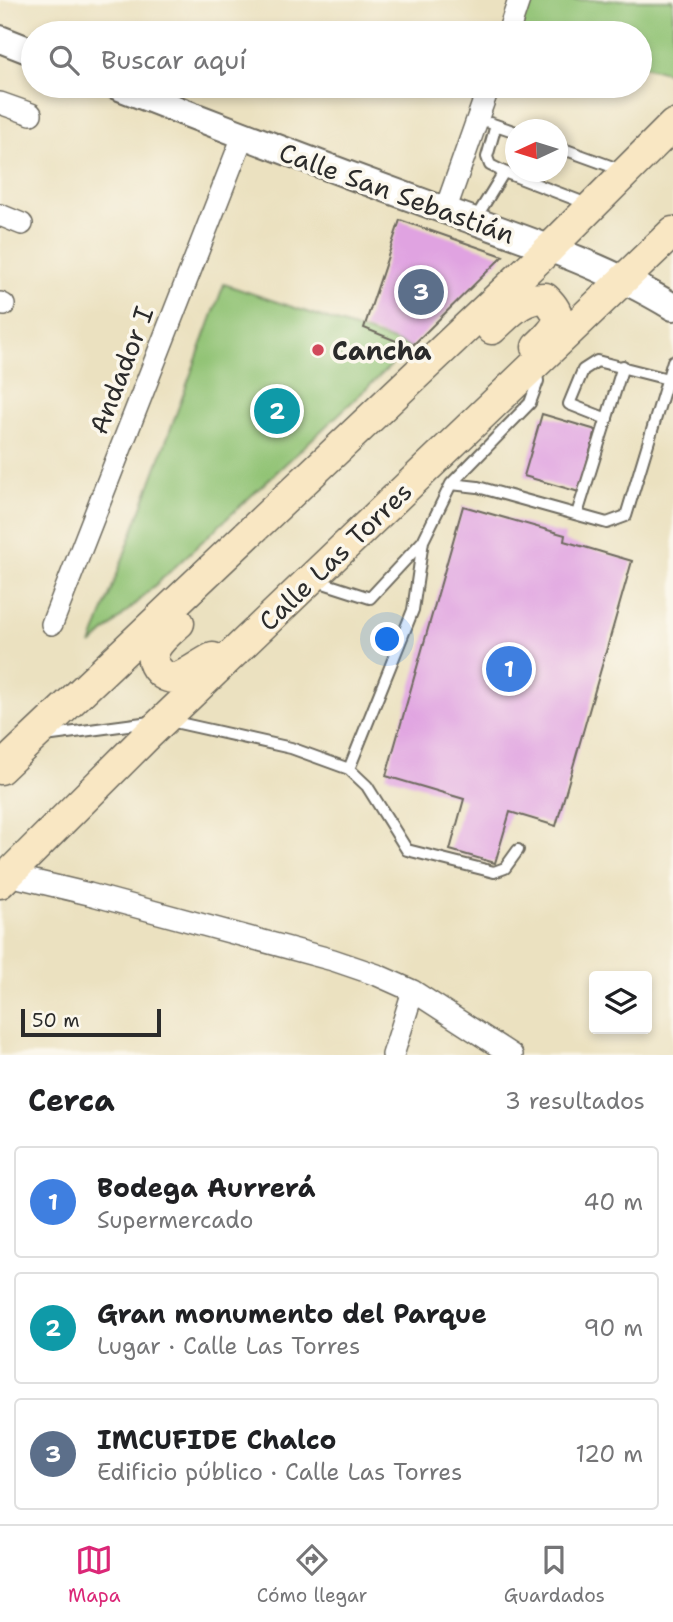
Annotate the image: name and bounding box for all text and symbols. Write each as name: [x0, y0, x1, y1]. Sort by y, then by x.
search box: [21, 21, 652, 98]
icon: search: [45, 41, 83, 79]
text: Buscar aquí: [101, 42, 247, 77]
north arrow: [505, 119, 568, 182]
street label: Calle San Sebastián: [275, 134, 519, 252]
pin: 3: [398, 266, 444, 318]
street label: Andador I: [81, 301, 161, 439]
place label: Cancha: [332, 333, 432, 368]
marker: Cancha: [310, 342, 326, 358]
pin: 2: [254, 385, 300, 437]
street label: Calle Las Torres: [251, 474, 419, 638]
your location: [370, 622, 404, 656]
pin: 1: [486, 643, 532, 695]
map controls: [589, 971, 652, 1034]
button: layers: [589, 971, 652, 1034]
scale bar: [21, 1006, 161, 1038]
text: 50 m: [32, 1008, 80, 1033]
text: Cerca: [28, 1080, 115, 1121]
text: 3 resultados: [505, 1086, 645, 1116]
text: Bodega Aurrerá: [97, 1170, 315, 1205]
text: 1: [48, 1187, 58, 1217]
text: 40 m: [583, 1187, 643, 1217]
text: Supermercado: [97, 1205, 253, 1235]
text: Gran monumento del Parque: [97, 1296, 487, 1331]
text: 2: [45, 1313, 61, 1343]
text: 90 m: [583, 1313, 643, 1343]
text: Lugar · Calle Las Torres: [97, 1331, 360, 1361]
text: IMCUFIDE Chalco: [97, 1422, 336, 1457]
text: 3: [45, 1439, 61, 1469]
text: 120 m: [575, 1439, 643, 1469]
text: Edificio público · Calle Las Torres: [97, 1457, 462, 1487]
tab: Mapa: [68, 1541, 121, 1608]
tab: Cómo llegar: [257, 1541, 368, 1608]
tab: Guardados: [504, 1541, 605, 1608]

